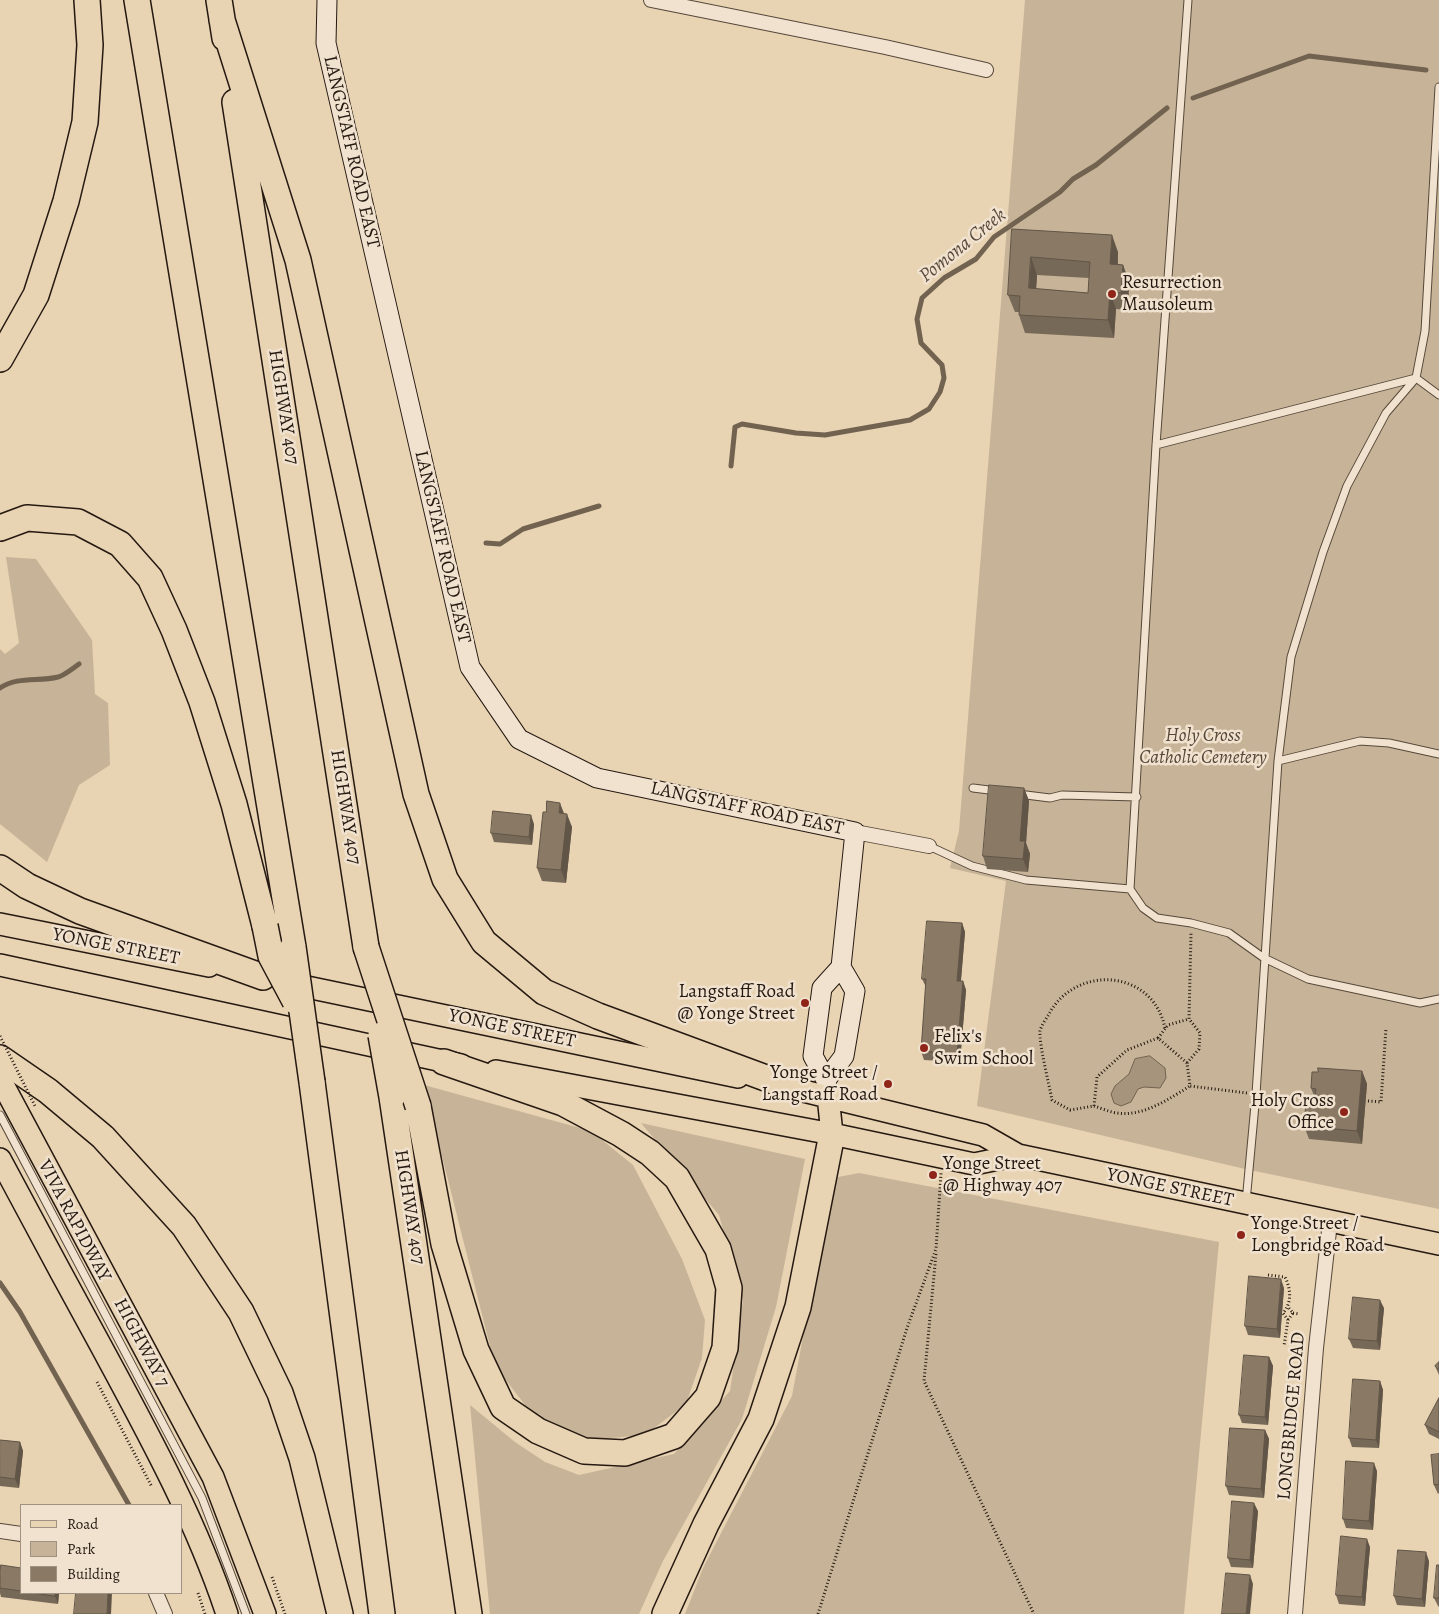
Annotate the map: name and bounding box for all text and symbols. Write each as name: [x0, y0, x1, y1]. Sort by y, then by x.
street label: LANGSTAFF ROAD EAST: [318, 53, 384, 251]
water label: Pomona Creek: [915, 204, 1011, 288]
place label: Resurrection Mausoleum: [1122, 272, 1222, 316]
marker: Resurrection Mausoleum: [1106, 288, 1118, 300]
street label: HIGHWAY 407: [263, 348, 303, 466]
street label: LANGSTAFF ROAD EAST: [409, 448, 475, 646]
park label: Holy Cross Catholic Cemetery: [1139, 725, 1267, 769]
street label: HIGHWAY 407: [325, 748, 365, 866]
street label: LANGSTAFF ROAD EAST: [648, 777, 846, 841]
street label: YONGE STREET: [50, 923, 182, 971]
place label: Langstaff Road @ Yonge Street: [678, 981, 795, 1025]
marker: Langstaff Road @ Yonge Street: [799, 997, 811, 1009]
street label: YONGE STREET: [446, 1004, 578, 1054]
place label: Felix's Swim School: [934, 1026, 1033, 1070]
marker: Felix's Swim School: [918, 1042, 930, 1054]
place label: Yonge Street / Langstaff Road: [762, 1062, 878, 1106]
marker: Yonge Street / Langstaff Road: [882, 1078, 894, 1090]
place label: Holy Cross Office: [1250, 1090, 1334, 1134]
marker: Holy Cross Office: [1338, 1106, 1350, 1118]
street label: HIGHWAY 407: [389, 1148, 429, 1266]
place label: Yonge Street @ Highway 407: [943, 1153, 1062, 1197]
street label: VIVA RAPIDWAY: [32, 1156, 116, 1286]
street label: YONGE STREET: [1104, 1163, 1236, 1213]
marker: Yonge Street @ Highway 407: [927, 1169, 939, 1181]
place label: Yonge Street / Longbridge Road: [1251, 1213, 1384, 1257]
marker: Yonge Street / Longbridge Road: [1235, 1229, 1247, 1241]
street label: HIGHWAY 7: [108, 1295, 174, 1391]
street label: LONGBRIDGE ROAD: [1273, 1331, 1311, 1501]
legend: [20, 1504, 182, 1594]
text: Road: [67, 1514, 98, 1534]
text: Park: [67, 1539, 95, 1559]
text: Building: [67, 1564, 120, 1584]

